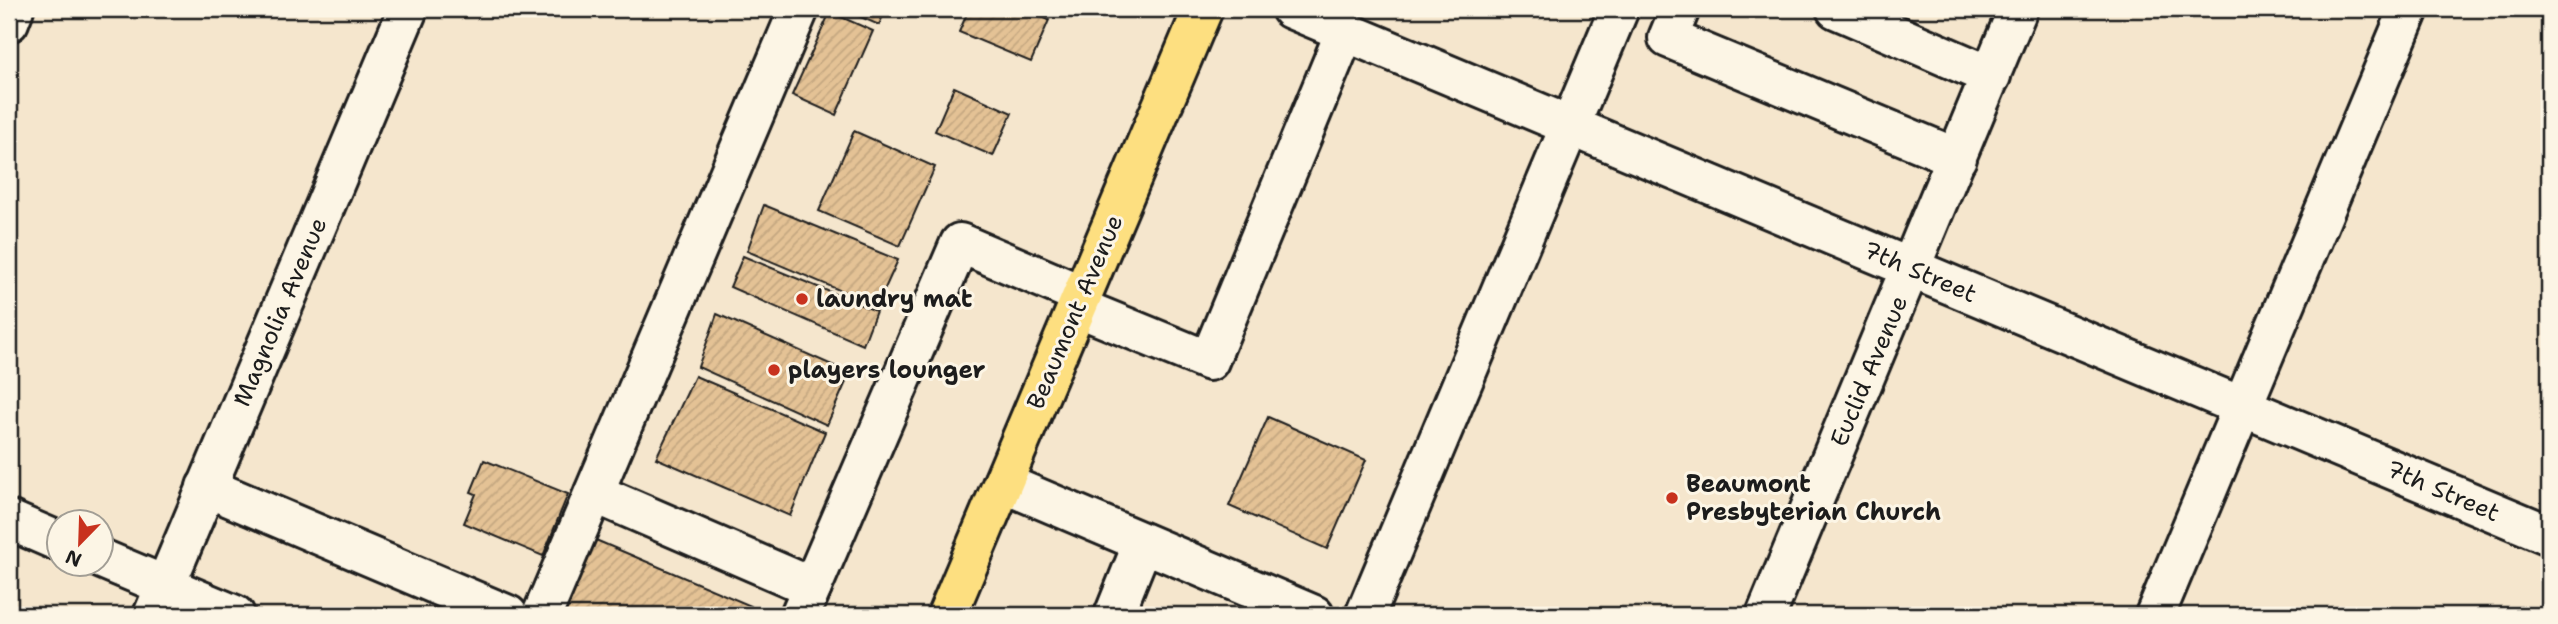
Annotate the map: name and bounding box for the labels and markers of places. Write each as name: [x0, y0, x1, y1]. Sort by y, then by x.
place label: laundry mat: [816, 283, 973, 315]
marker: laundry mat: [794, 291, 810, 307]
place label: players lounger: [788, 354, 986, 386]
marker: players lounger: [766, 362, 782, 378]
place label: Beaumont Presbyterian Church: [1686, 468, 1941, 528]
marker: Beaumont Presbyterian Church: [1664, 490, 1680, 506]

